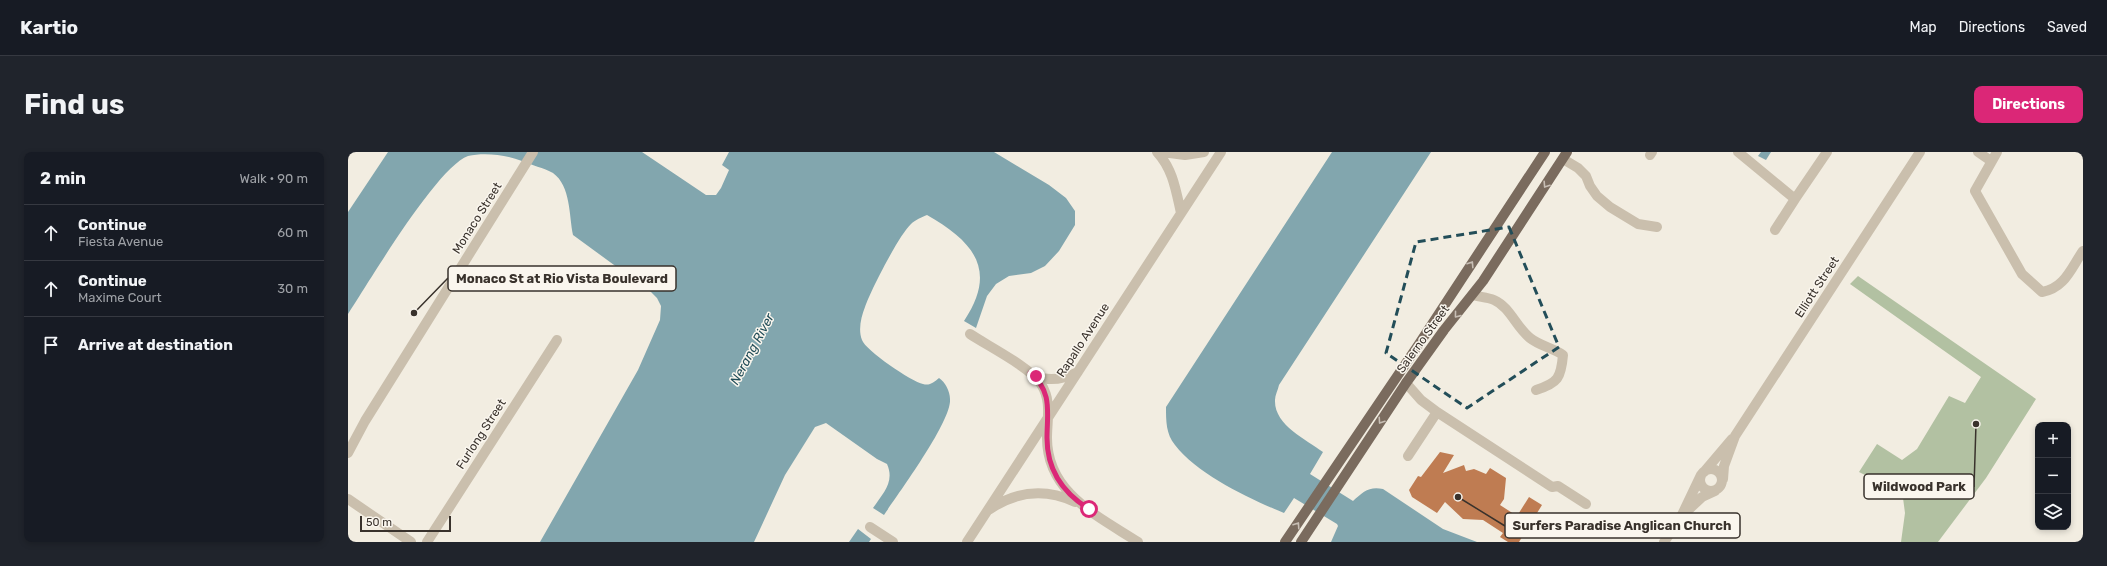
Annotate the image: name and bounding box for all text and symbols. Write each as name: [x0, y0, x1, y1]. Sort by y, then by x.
text: Kartio: [20, 16, 78, 39]
text: Map: [1910, 19, 1937, 36]
text: Directions: [1959, 19, 2025, 36]
text: Saved: [2047, 19, 2087, 36]
button: Directions: [1974, 86, 2083, 123]
text: Find us: [24, 88, 124, 121]
text: 2 min: [40, 168, 86, 188]
text: Walk · 90 m: [240, 171, 308, 186]
street label: Monaco Street: [449, 179, 505, 256]
one-way arrow: [1543, 181, 1551, 188]
text: Continue: [78, 216, 147, 234]
icon: ahead: [40, 222, 62, 244]
text: 60 m: [277, 225, 308, 240]
text: Fiesta Avenue: [78, 234, 163, 249]
street label: Elliott Street: [1792, 254, 1842, 320]
one-way arrow: [1467, 261, 1474, 268]
callout: Monaco St at Rio Vista Boulevard: [448, 266, 676, 291]
text: Monaco St at Rio Vista Boulevard: [456, 271, 668, 286]
text: Continue: [78, 272, 147, 290]
icon: ahead: [40, 278, 62, 300]
text: 30 m: [277, 281, 308, 296]
text: Maxime Court: [78, 290, 162, 305]
street label: Rapallo Avenue: [1054, 300, 1112, 380]
street label: Salerno Street: [1394, 302, 1452, 376]
water label: Nerang River: [727, 310, 778, 388]
one-way arrow: [1454, 310, 1461, 317]
icon: arrive: [40, 334, 62, 356]
text: Arrive at destination: [78, 336, 233, 354]
route end: [1027, 367, 1045, 385]
street label: Furlong Street: [453, 396, 509, 472]
one-way arrow: [1379, 416, 1386, 423]
map controls: [2035, 422, 2071, 530]
button: +: [2035, 422, 2071, 458]
button: −: [2035, 458, 2071, 494]
callout: Wildwood Park: [1864, 474, 1974, 499]
text: Wildwood Park: [1872, 479, 1966, 494]
button: layers: [2035, 494, 2071, 530]
route start: [1080, 500, 1098, 518]
callout: Surfers Paradise Anglican Church: [1505, 513, 1740, 538]
scale bar: [360, 514, 451, 533]
text: 50 m: [366, 516, 392, 529]
text: Surfers Paradise Anglican Church: [1513, 518, 1731, 533]
one-way arrow: [1292, 522, 1299, 529]

